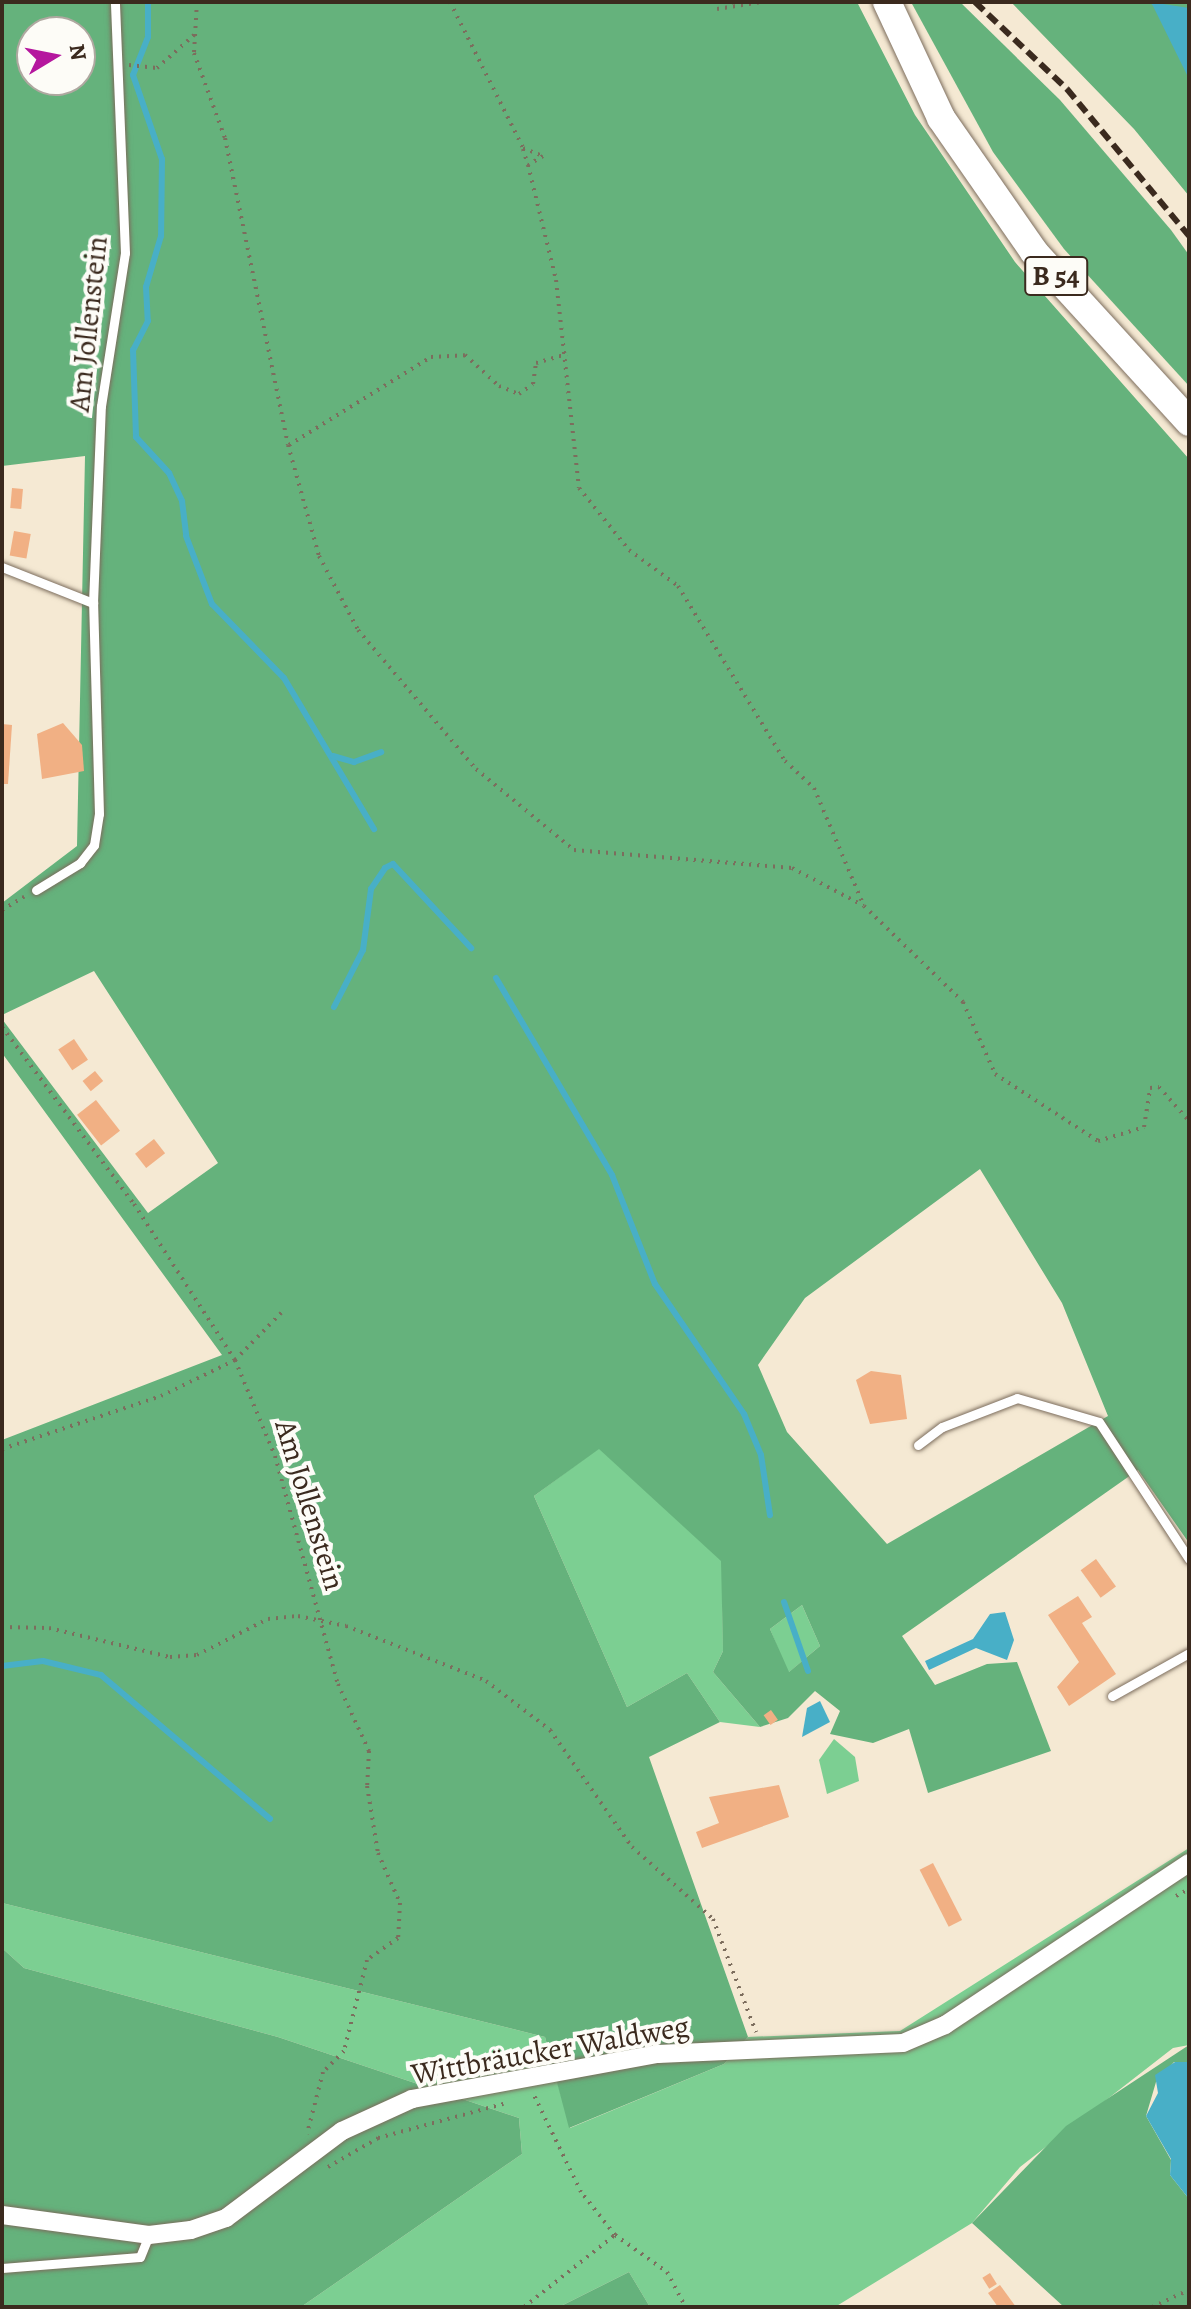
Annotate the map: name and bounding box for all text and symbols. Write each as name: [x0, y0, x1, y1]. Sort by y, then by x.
north arrow: [16, 16, 96, 96]
text: N: [62, 42, 94, 63]
street label: Am Jollenstein: [61, 235, 115, 413]
road number: B 54: [1024, 252, 1088, 300]
street label: Am Jollenstein: [267, 1415, 353, 1595]
street label: Wittbräucker Waldweg: [408, 2008, 692, 2092]

